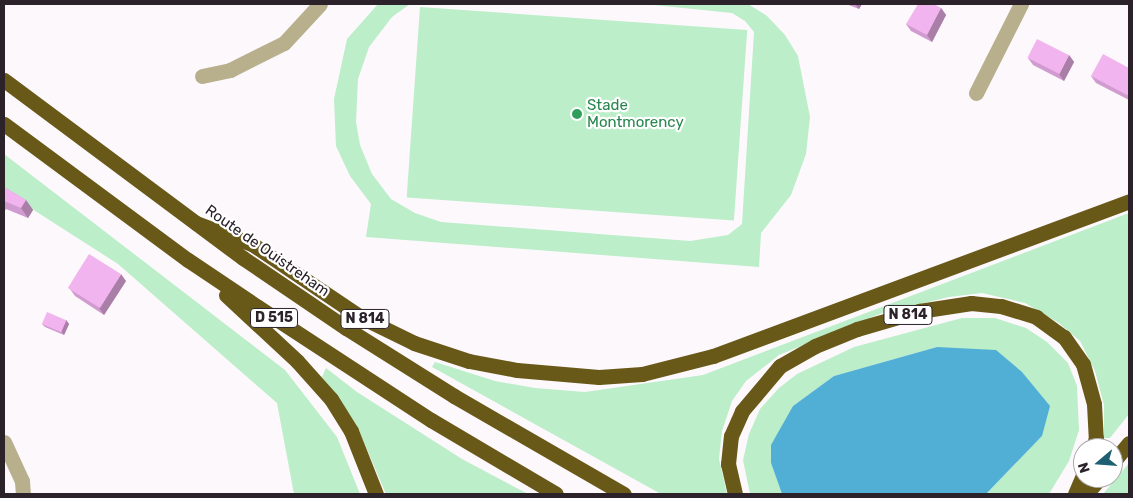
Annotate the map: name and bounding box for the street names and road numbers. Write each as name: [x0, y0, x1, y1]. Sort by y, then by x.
street label: Route de Ouistreham: [201, 201, 333, 301]
road number: N 814: [883, 304, 933, 326]
road number: D 515: [249, 306, 299, 330]
road number: N 814: [340, 308, 390, 330]

